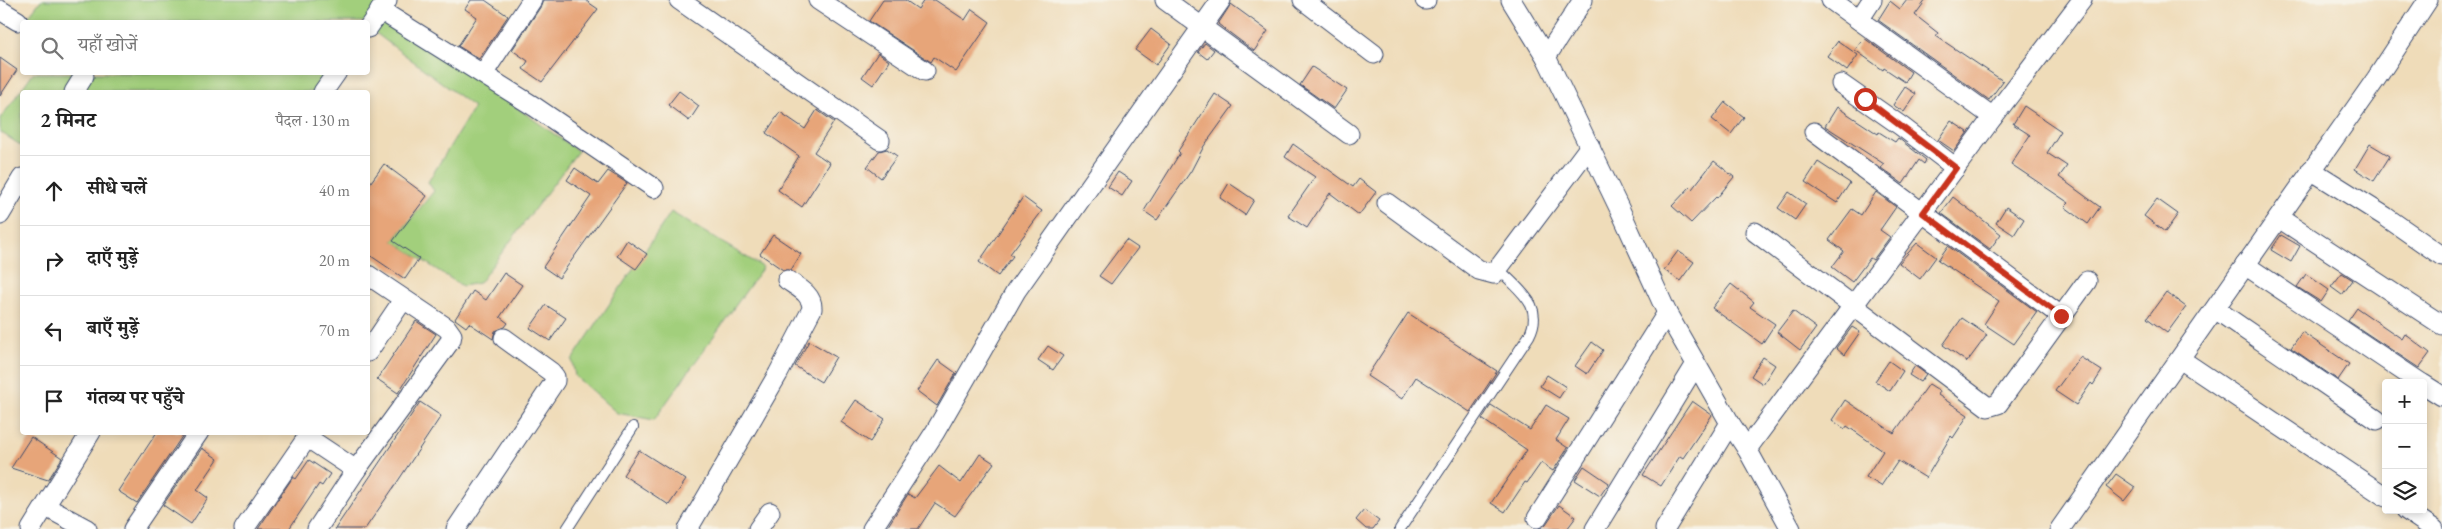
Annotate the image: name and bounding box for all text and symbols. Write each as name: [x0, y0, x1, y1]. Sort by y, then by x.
search box: [20, 20, 370, 75]
text: यहाँ खोजें: [78, 32, 137, 57]
icon: search: [38, 34, 66, 62]
route start: [1854, 88, 1877, 111]
text: 2 मिनट: [40, 106, 96, 133]
text: पैदल · 130 m: [276, 110, 350, 131]
text: सीधे चलें: [87, 175, 147, 200]
icon: ahead: [40, 177, 68, 205]
text: 40 m: [319, 180, 350, 201]
text: दाएँ मुड़ें: [87, 245, 138, 270]
icon: right: [40, 247, 68, 275]
text: 20 m: [319, 250, 350, 271]
route end: [2050, 305, 2073, 328]
text: बाएँ मुड़ें: [87, 315, 139, 340]
icon: left: [40, 317, 68, 345]
text: 70 m: [319, 320, 350, 341]
map controls: [2382, 379, 2427, 514]
button: +: [2382, 379, 2427, 424]
text: गंतव्य पर पहुँचे: [87, 385, 184, 410]
icon: arrive: [40, 387, 68, 415]
button: −: [2382, 424, 2427, 469]
button: layers: [2382, 469, 2427, 514]

